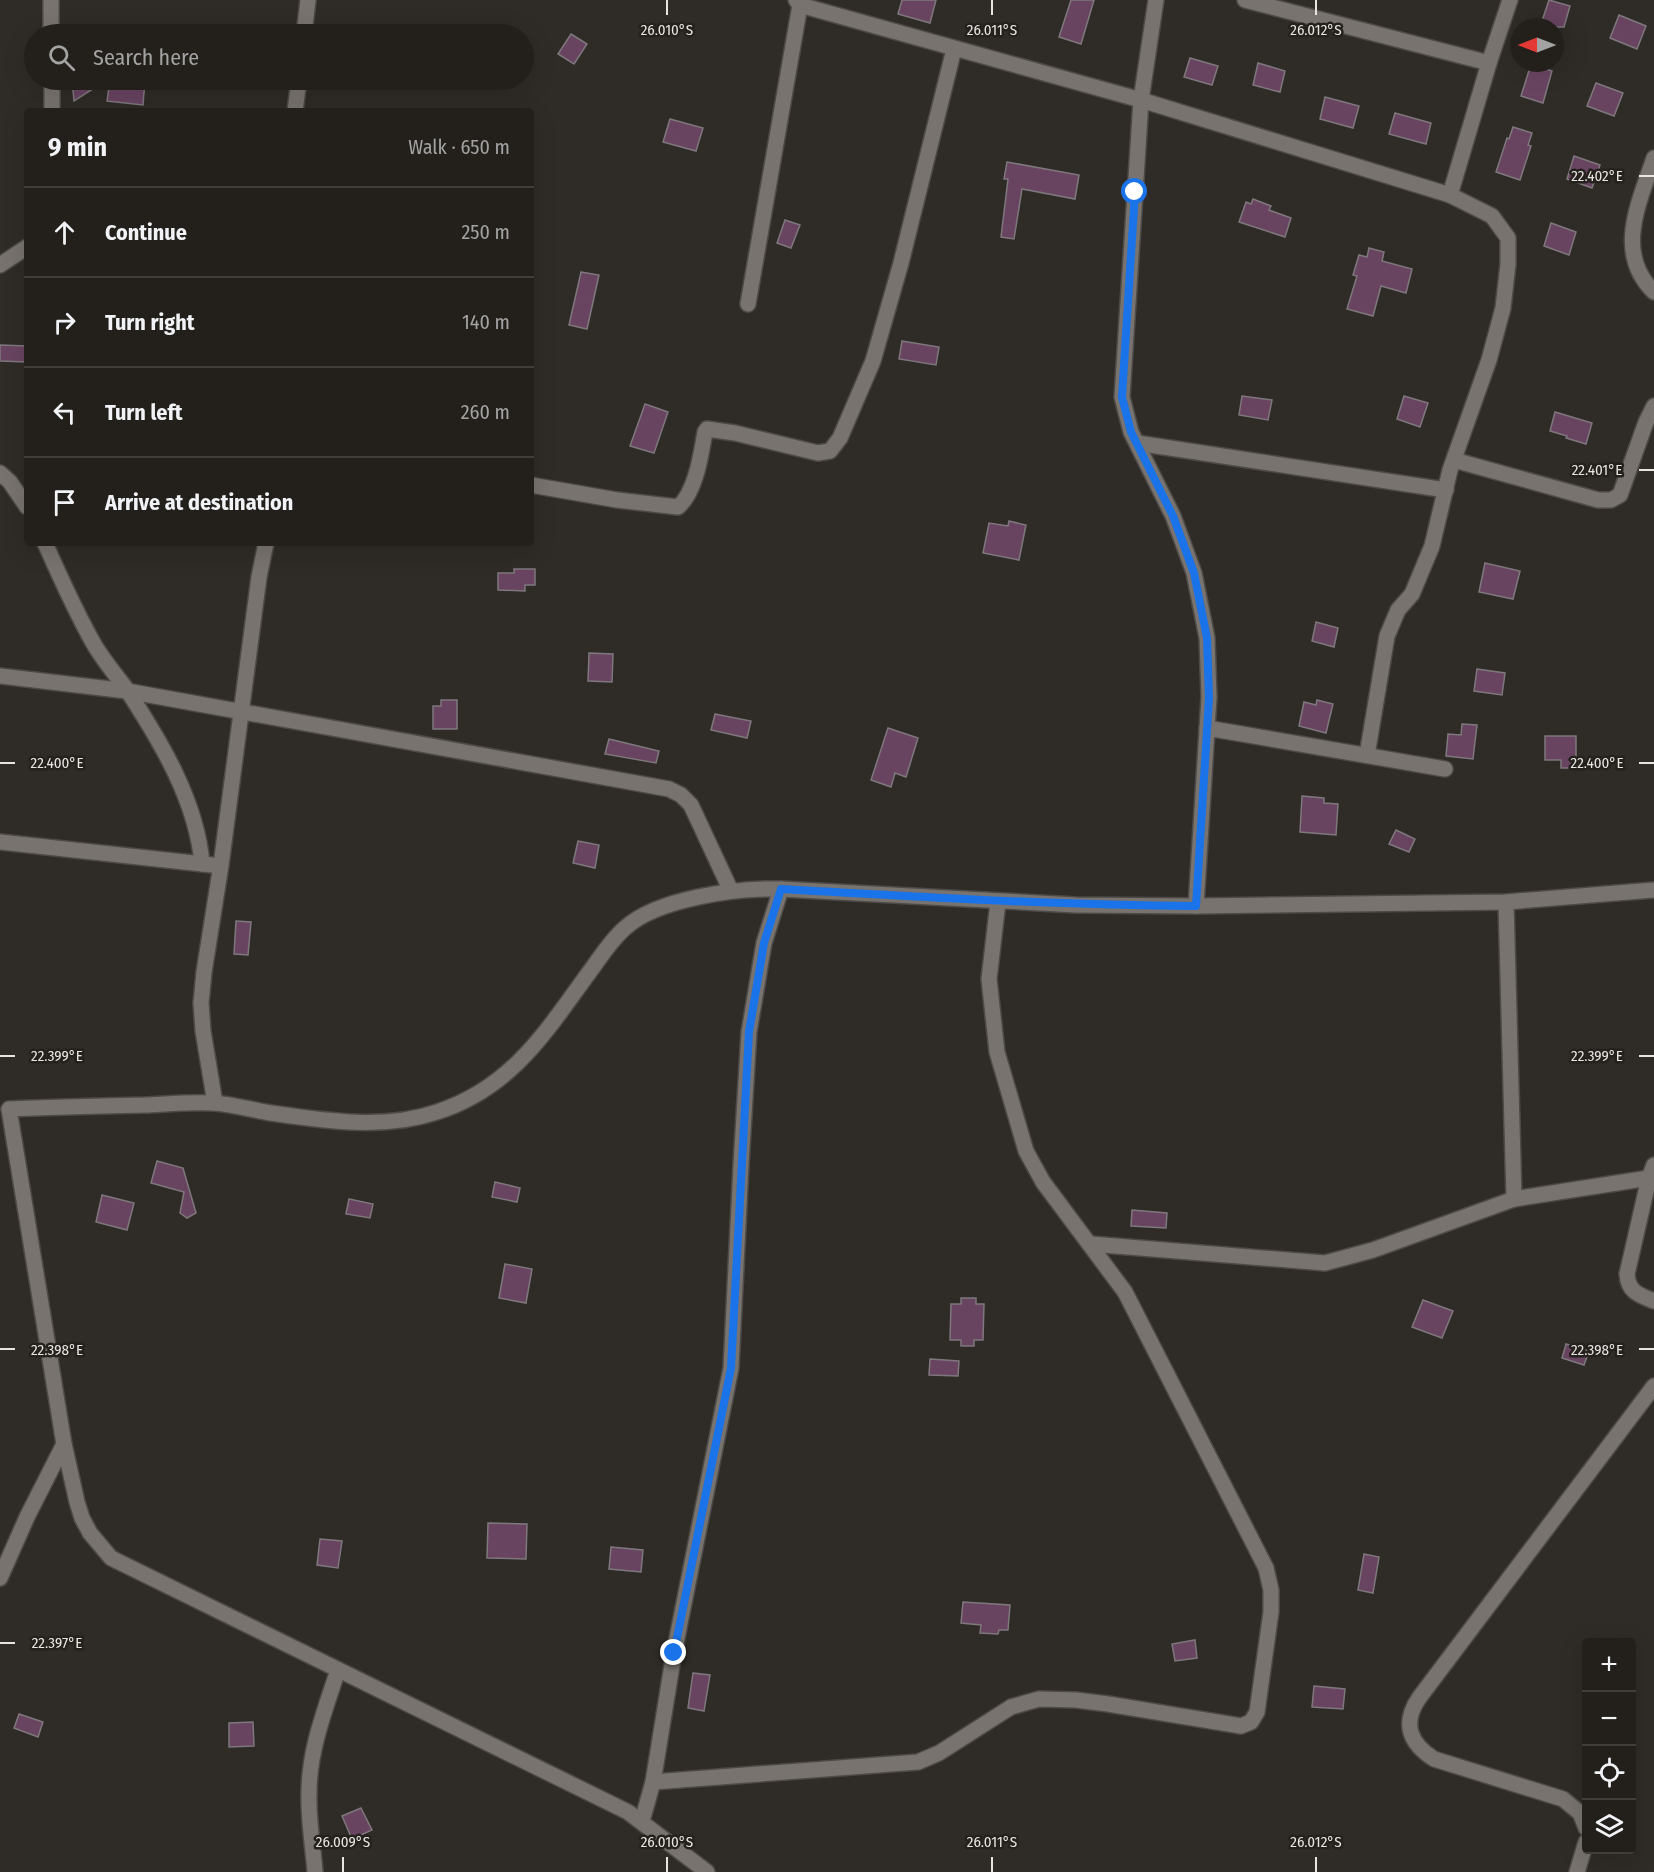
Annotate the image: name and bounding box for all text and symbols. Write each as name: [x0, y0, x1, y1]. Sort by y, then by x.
north arrow: [1510, 18, 1564, 72]
text: 26.010°S: [641, 21, 693, 39]
text: 26.011°S: [967, 21, 1017, 39]
text: 26.012°S: [1290, 21, 1342, 39]
search box: [24, 24, 534, 90]
icon: search: [45, 41, 78, 74]
text: Search here: [93, 44, 199, 71]
text: 9 min: [48, 132, 107, 163]
text: Walk · 650 m: [408, 135, 510, 159]
text: 22.402°E: [1571, 167, 1623, 185]
route start: [1121, 178, 1147, 204]
icon: ahead: [48, 216, 81, 249]
text: Continue: [105, 219, 187, 246]
text: 250 m: [462, 220, 510, 244]
icon: right: [48, 306, 81, 339]
text: Turn right: [105, 309, 194, 336]
text: 140 m: [462, 310, 510, 334]
icon: left: [48, 396, 81, 429]
text: Turn left: [105, 399, 183, 426]
text: 260 m: [461, 400, 510, 424]
text: 22.401°E: [1572, 461, 1622, 479]
icon: arrive: [48, 486, 81, 519]
text: Arrive at destination: [105, 489, 293, 516]
text: 22.400°E: [31, 754, 83, 772]
text: 22.400°E: [1571, 754, 1623, 772]
text: 22.399°E: [31, 1047, 83, 1065]
text: 22.399°E: [1571, 1047, 1623, 1065]
text: 22.398°E: [31, 1341, 83, 1359]
text: 22.398°E: [1571, 1341, 1623, 1359]
text: 22.397°E: [32, 1634, 82, 1652]
map controls: [1582, 1638, 1636, 1854]
button: +: [1582, 1638, 1636, 1692]
route end: [660, 1639, 686, 1665]
button: −: [1582, 1692, 1636, 1746]
button: locate: [1582, 1746, 1636, 1800]
button: layers: [1582, 1800, 1636, 1854]
text: 26.009°S: [316, 1833, 370, 1851]
text: 26.010°S: [641, 1833, 693, 1851]
text: 26.011°S: [967, 1833, 1017, 1851]
text: 26.012°S: [1290, 1833, 1342, 1851]

